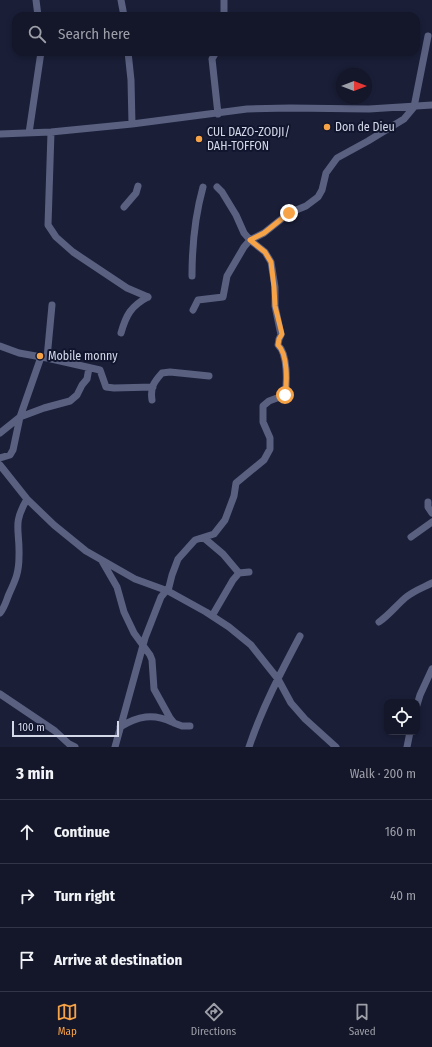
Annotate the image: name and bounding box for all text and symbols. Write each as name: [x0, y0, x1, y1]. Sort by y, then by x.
search box: [12, 12, 420, 56]
icon: search: [26, 23, 48, 45]
text: Search here: [58, 25, 130, 43]
north arrow: [336, 68, 372, 104]
place label: Don de Dieu: [335, 120, 395, 134]
marker: Don de Dieu: [322, 122, 332, 132]
place label: CUL DAZO-ZODJI/ DAH-TOFFON: [207, 125, 290, 153]
marker: CUL DAZO-ZODJI/ DAH-TOFFON: [194, 134, 204, 144]
route end: [280, 204, 298, 222]
place label: Mobile monny: [48, 349, 118, 363]
marker: Mobile monny: [35, 351, 45, 361]
route start: [276, 386, 294, 404]
map controls: [384, 699, 420, 735]
button: locate: [384, 699, 420, 735]
scale bar: [12, 719, 119, 738]
text: 100 m: [18, 721, 45, 734]
text: 3 min: [16, 763, 54, 784]
text: Walk · 200 m: [350, 766, 416, 781]
icon: ahead: [16, 821, 38, 843]
text: Continue: [54, 823, 110, 841]
text: 160 m: [385, 824, 416, 839]
icon: right: [16, 885, 38, 907]
text: Turn right: [54, 887, 115, 905]
text: 40 m: [390, 888, 416, 903]
icon: arrive: [16, 949, 38, 971]
text: Arrive at destination: [54, 951, 182, 969]
tab: Map: [56, 1001, 78, 1038]
tab: Directions: [191, 1001, 236, 1038]
tab: Saved: [349, 1001, 376, 1038]

